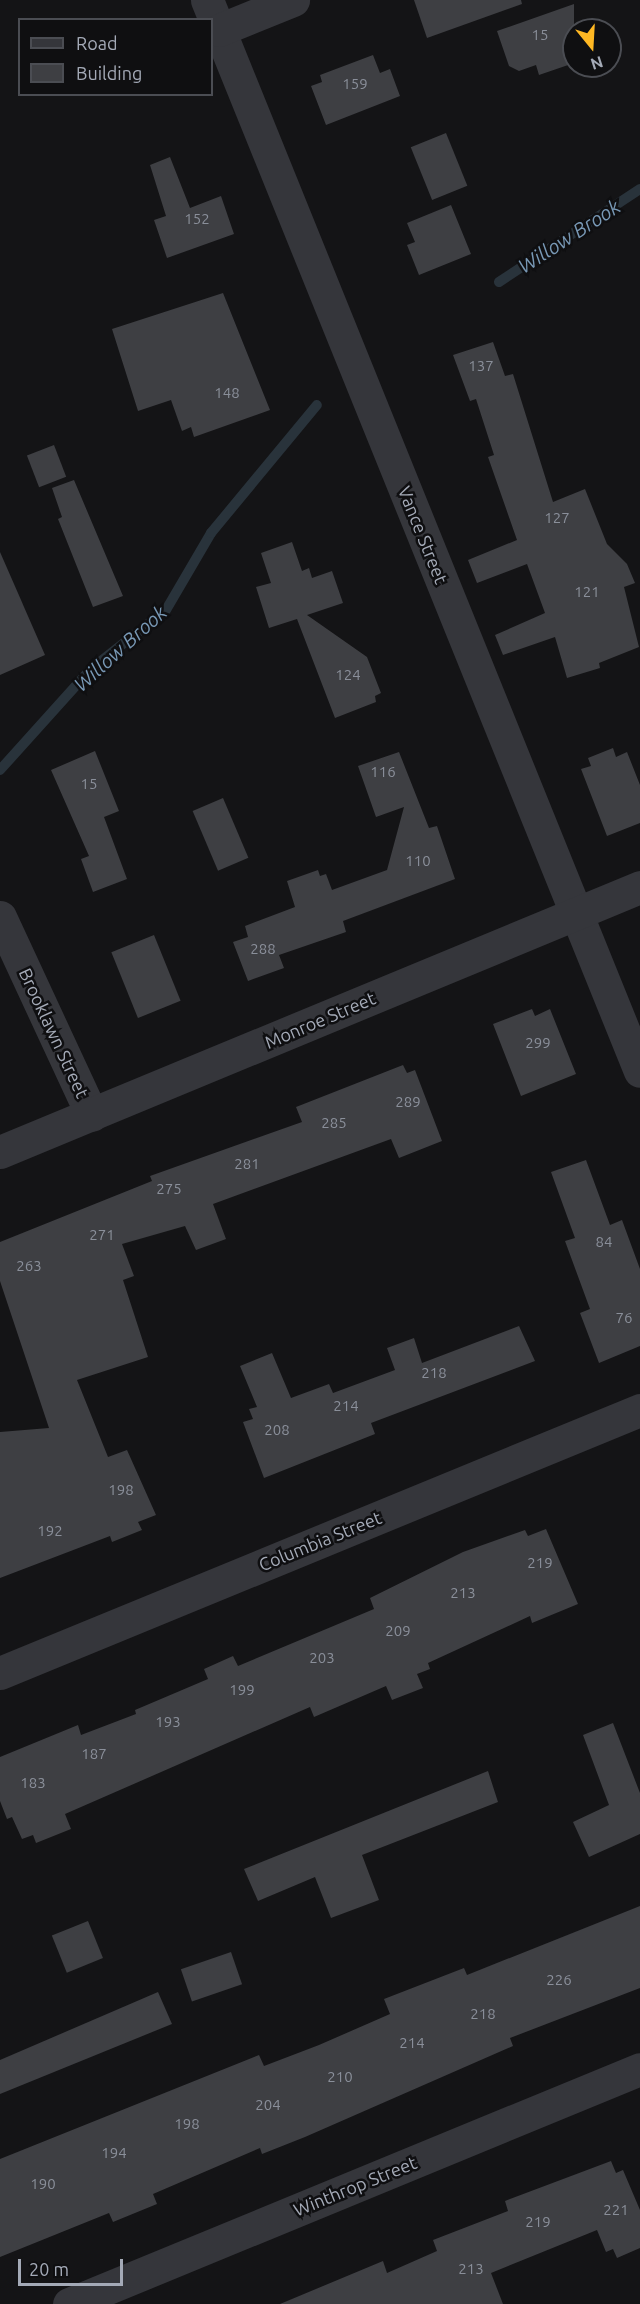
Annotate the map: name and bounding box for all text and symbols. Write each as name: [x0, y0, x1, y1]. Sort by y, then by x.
legend: [18, 18, 213, 96]
north arrow: [562, 18, 622, 78]
house number: 15: [532, 26, 548, 44]
text: Road: [76, 33, 118, 53]
text: N: [588, 53, 605, 74]
text: Building: [76, 63, 142, 83]
house number: 159: [342, 75, 368, 93]
water label: Willow Brook: [514, 194, 624, 278]
house number: 152: [184, 210, 210, 228]
house number: 137: [468, 357, 494, 375]
house number: 148: [214, 384, 240, 402]
street label: Vance Street: [394, 483, 452, 587]
house number: 127: [544, 509, 570, 527]
house number: 121: [574, 583, 600, 601]
water label: Willow Brook: [69, 600, 171, 696]
house number: 124: [335, 666, 361, 684]
house number: 116: [370, 763, 396, 781]
house number: 15: [81, 775, 97, 793]
house number: 110: [405, 852, 431, 870]
house number: 288: [250, 940, 276, 958]
street label: Brooklawn Street: [14, 965, 94, 1101]
street label: Monroe Street: [261, 987, 379, 1053]
house number: 299: [525, 1034, 551, 1052]
house number: 289: [395, 1093, 421, 1111]
house number: 285: [321, 1114, 347, 1132]
house number: 281: [234, 1155, 260, 1173]
house number: 275: [156, 1180, 182, 1198]
house number: 271: [89, 1226, 115, 1244]
house number: 84: [596, 1233, 612, 1251]
house number: 263: [16, 1257, 42, 1275]
house number: 76: [616, 1309, 632, 1327]
house number: 218: [421, 1364, 447, 1382]
house number: 214: [333, 1397, 359, 1415]
house number: 208: [264, 1421, 290, 1439]
house number: 198: [108, 1481, 134, 1499]
street label: Columbia Street: [255, 1507, 385, 1575]
house number: 192: [37, 1522, 63, 1540]
house number: 219: [527, 1554, 553, 1572]
house number: 213: [450, 1584, 476, 1602]
house number: 209: [385, 1622, 411, 1640]
house number: 203: [309, 1649, 335, 1667]
house number: 199: [229, 1681, 255, 1699]
house number: 193: [155, 1713, 181, 1731]
house number: 187: [81, 1745, 107, 1763]
house number: 183: [20, 1774, 46, 1792]
house number: 226: [546, 1971, 572, 1989]
house number: 218: [470, 2005, 496, 2023]
house number: 214: [399, 2034, 425, 2052]
house number: 210: [327, 2068, 353, 2086]
house number: 204: [255, 2096, 281, 2114]
house number: 198: [174, 2115, 200, 2133]
house number: 194: [101, 2144, 127, 2162]
street label: Winthrop Street: [290, 2151, 420, 2221]
house number: 190: [30, 2175, 56, 2193]
house number: 221: [603, 2201, 629, 2219]
house number: 219: [525, 2213, 551, 2231]
scale bar: [21, 2247, 126, 2285]
text: 20 m: [29, 2259, 69, 2279]
house number: 213: [458, 2260, 484, 2278]

